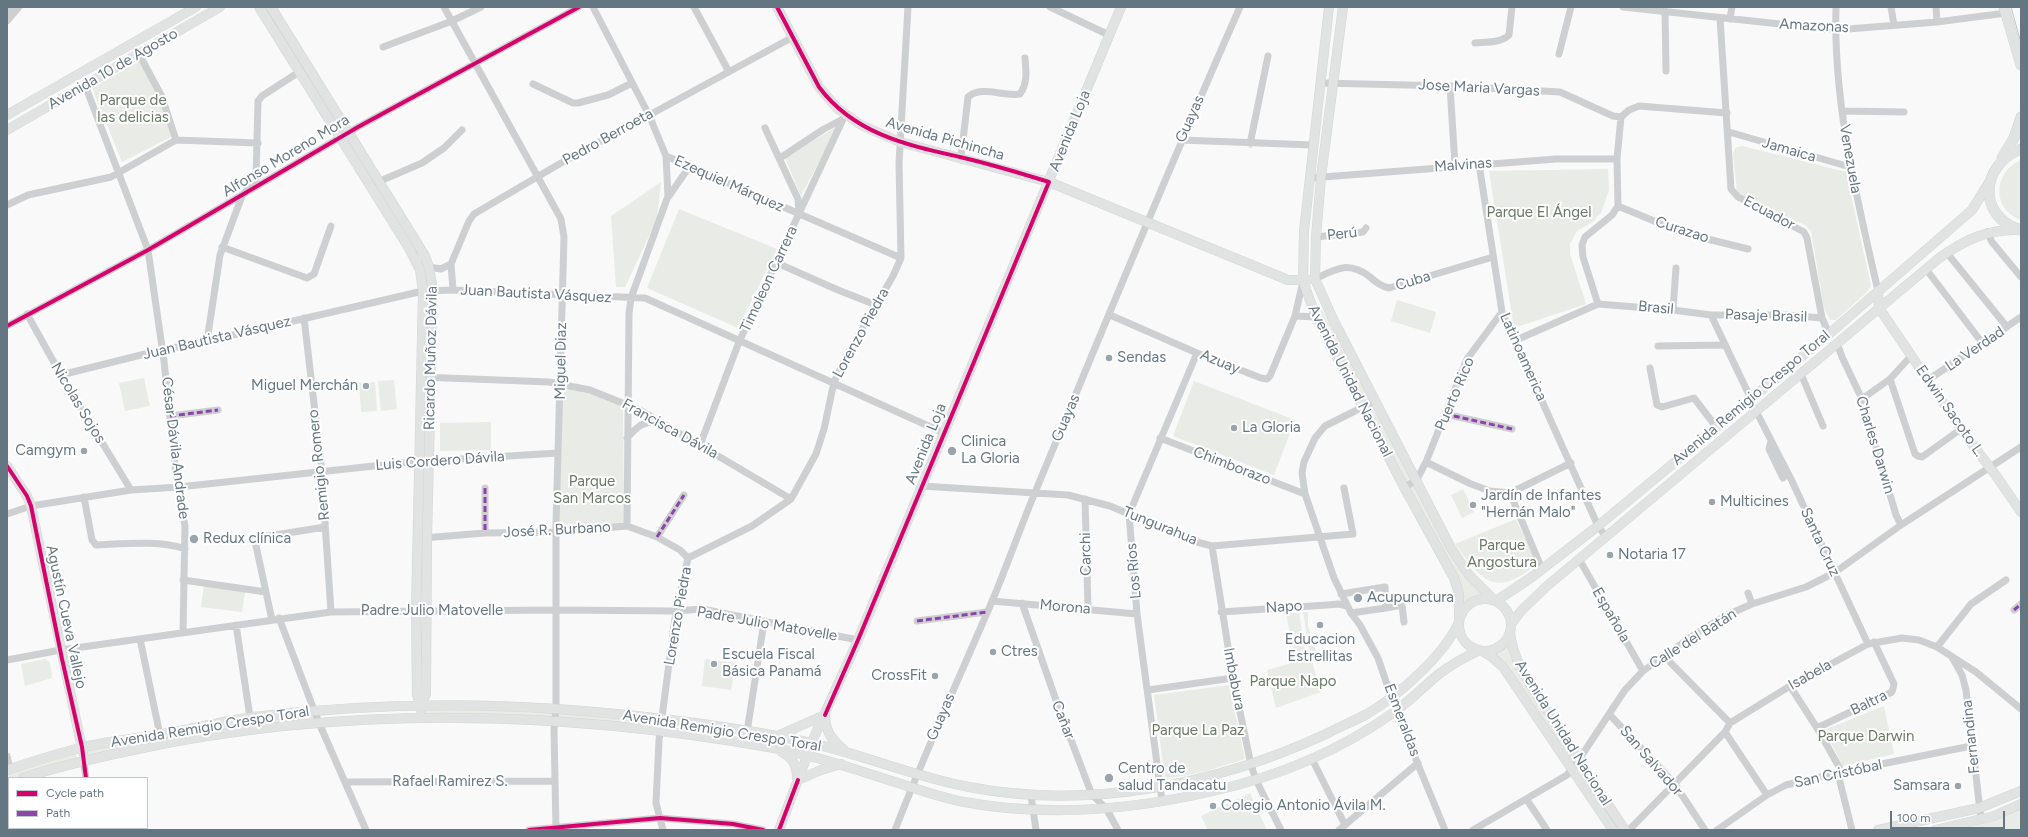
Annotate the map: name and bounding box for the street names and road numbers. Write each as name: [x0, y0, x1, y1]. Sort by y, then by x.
street label: Amazonas: [1779, 15, 1849, 37]
street label: Avenida 10 de Agosto: [45, 24, 181, 114]
street label: Jose Maria Vargas: [1418, 76, 1540, 100]
street label: Avenida Loja: [1046, 88, 1094, 174]
street label: Guayas: [1172, 93, 1208, 145]
street label: Pedro Berroeta: [560, 105, 656, 169]
street label: Alfonso Moreno Mora: [219, 111, 353, 201]
street label: Avenida Pichincha: [884, 113, 1006, 165]
street label: Venezuela: [1835, 123, 1865, 195]
street label: Jamaica: [1760, 134, 1818, 166]
street label: Ezequiel Márquez: [671, 152, 787, 216]
street label: Malvinas: [1433, 154, 1493, 176]
street label: Ecuador: [1740, 192, 1798, 234]
street label: Curazao: [1653, 213, 1711, 247]
street label: Timoleon Carrera: [737, 223, 801, 335]
street label: Perú: [1326, 223, 1358, 245]
street label: Cuba: [1393, 267, 1433, 295]
street label: Juan Bautista Vásquez: [460, 281, 612, 307]
street label: Lorenzo Piedra: [829, 285, 893, 381]
street label: Ricardo Muñoz Dávila: [421, 286, 441, 430]
street label: Brasil: [1637, 297, 1675, 319]
street label: Avenida Unidad Nacional: [1304, 302, 1396, 460]
street label: Pasaje Brasil: [1725, 306, 1807, 326]
street label: Latinoamerica: [1496, 310, 1550, 404]
street label: Juan Bautista Vásquez: [141, 312, 293, 364]
street label: Miguel Diaz: [551, 322, 571, 400]
street label: La Verdad: [1942, 323, 2008, 375]
street label: Avenida Remigio Crespo Toral: [1668, 327, 1834, 469]
street label: Azuay: [1197, 346, 1243, 378]
street label: Puerto Rico: [1431, 355, 1479, 433]
street label: Nicolas Sojos: [47, 359, 109, 447]
street label: Edwin Sacoto L.: [1912, 362, 1988, 460]
street label: César Dávila Andrade: [157, 376, 193, 520]
street label: Guayas: [1048, 392, 1084, 444]
street label: Charles Darwin: [1852, 394, 1898, 496]
street label: Francisca Dávila: [619, 395, 721, 463]
street label: Avenida Loja: [902, 401, 950, 487]
street label: Remigio Romero: [304, 409, 334, 521]
street label: Chimborazo: [1191, 443, 1273, 489]
street label: Luis Cordero Dávila: [375, 448, 505, 474]
street label: Tungurahua: [1120, 503, 1200, 549]
street label: Santa Cruz: [1796, 505, 1844, 579]
street label: José R. Burbano: [503, 518, 611, 542]
street label: Carchi: [1077, 532, 1095, 576]
street label: Los Ríos: [1123, 542, 1145, 600]
street label: Agustín Cueva Vallejo: [42, 543, 90, 691]
street label: Lorenzo Piedra: [660, 565, 696, 667]
street label: Española: [1588, 584, 1634, 646]
street label: Morona: [1039, 596, 1091, 618]
street label: Napo: [1265, 597, 1303, 617]
street label: Padre Julio Matovelle: [361, 602, 503, 620]
street label: Padre Julio Matovelle: [695, 603, 839, 645]
street label: Calle del Batán: [1646, 605, 1740, 673]
street label: Imbabura: [1219, 646, 1249, 712]
street label: Isabela: [1785, 656, 1835, 694]
street label: Avenida Unidad Nacional: [1511, 657, 1615, 809]
street label: Esmeraldas: [1380, 681, 1424, 759]
street label: Baltra: [1848, 686, 1890, 720]
street label: Guayas: [923, 691, 959, 743]
street label: Cañar: [1048, 698, 1078, 742]
street label: Fernandina: [1958, 699, 1984, 775]
street label: Avenida Remigio Crespo Toral: [109, 702, 311, 752]
street label: Avenida Remigio Crespo Toral: [621, 706, 823, 756]
street label: San Salvador: [1616, 722, 1686, 800]
street label: San Cristóbal: [1792, 756, 1884, 792]
street label: Rafael Ramirez S.: [392, 773, 508, 791]

